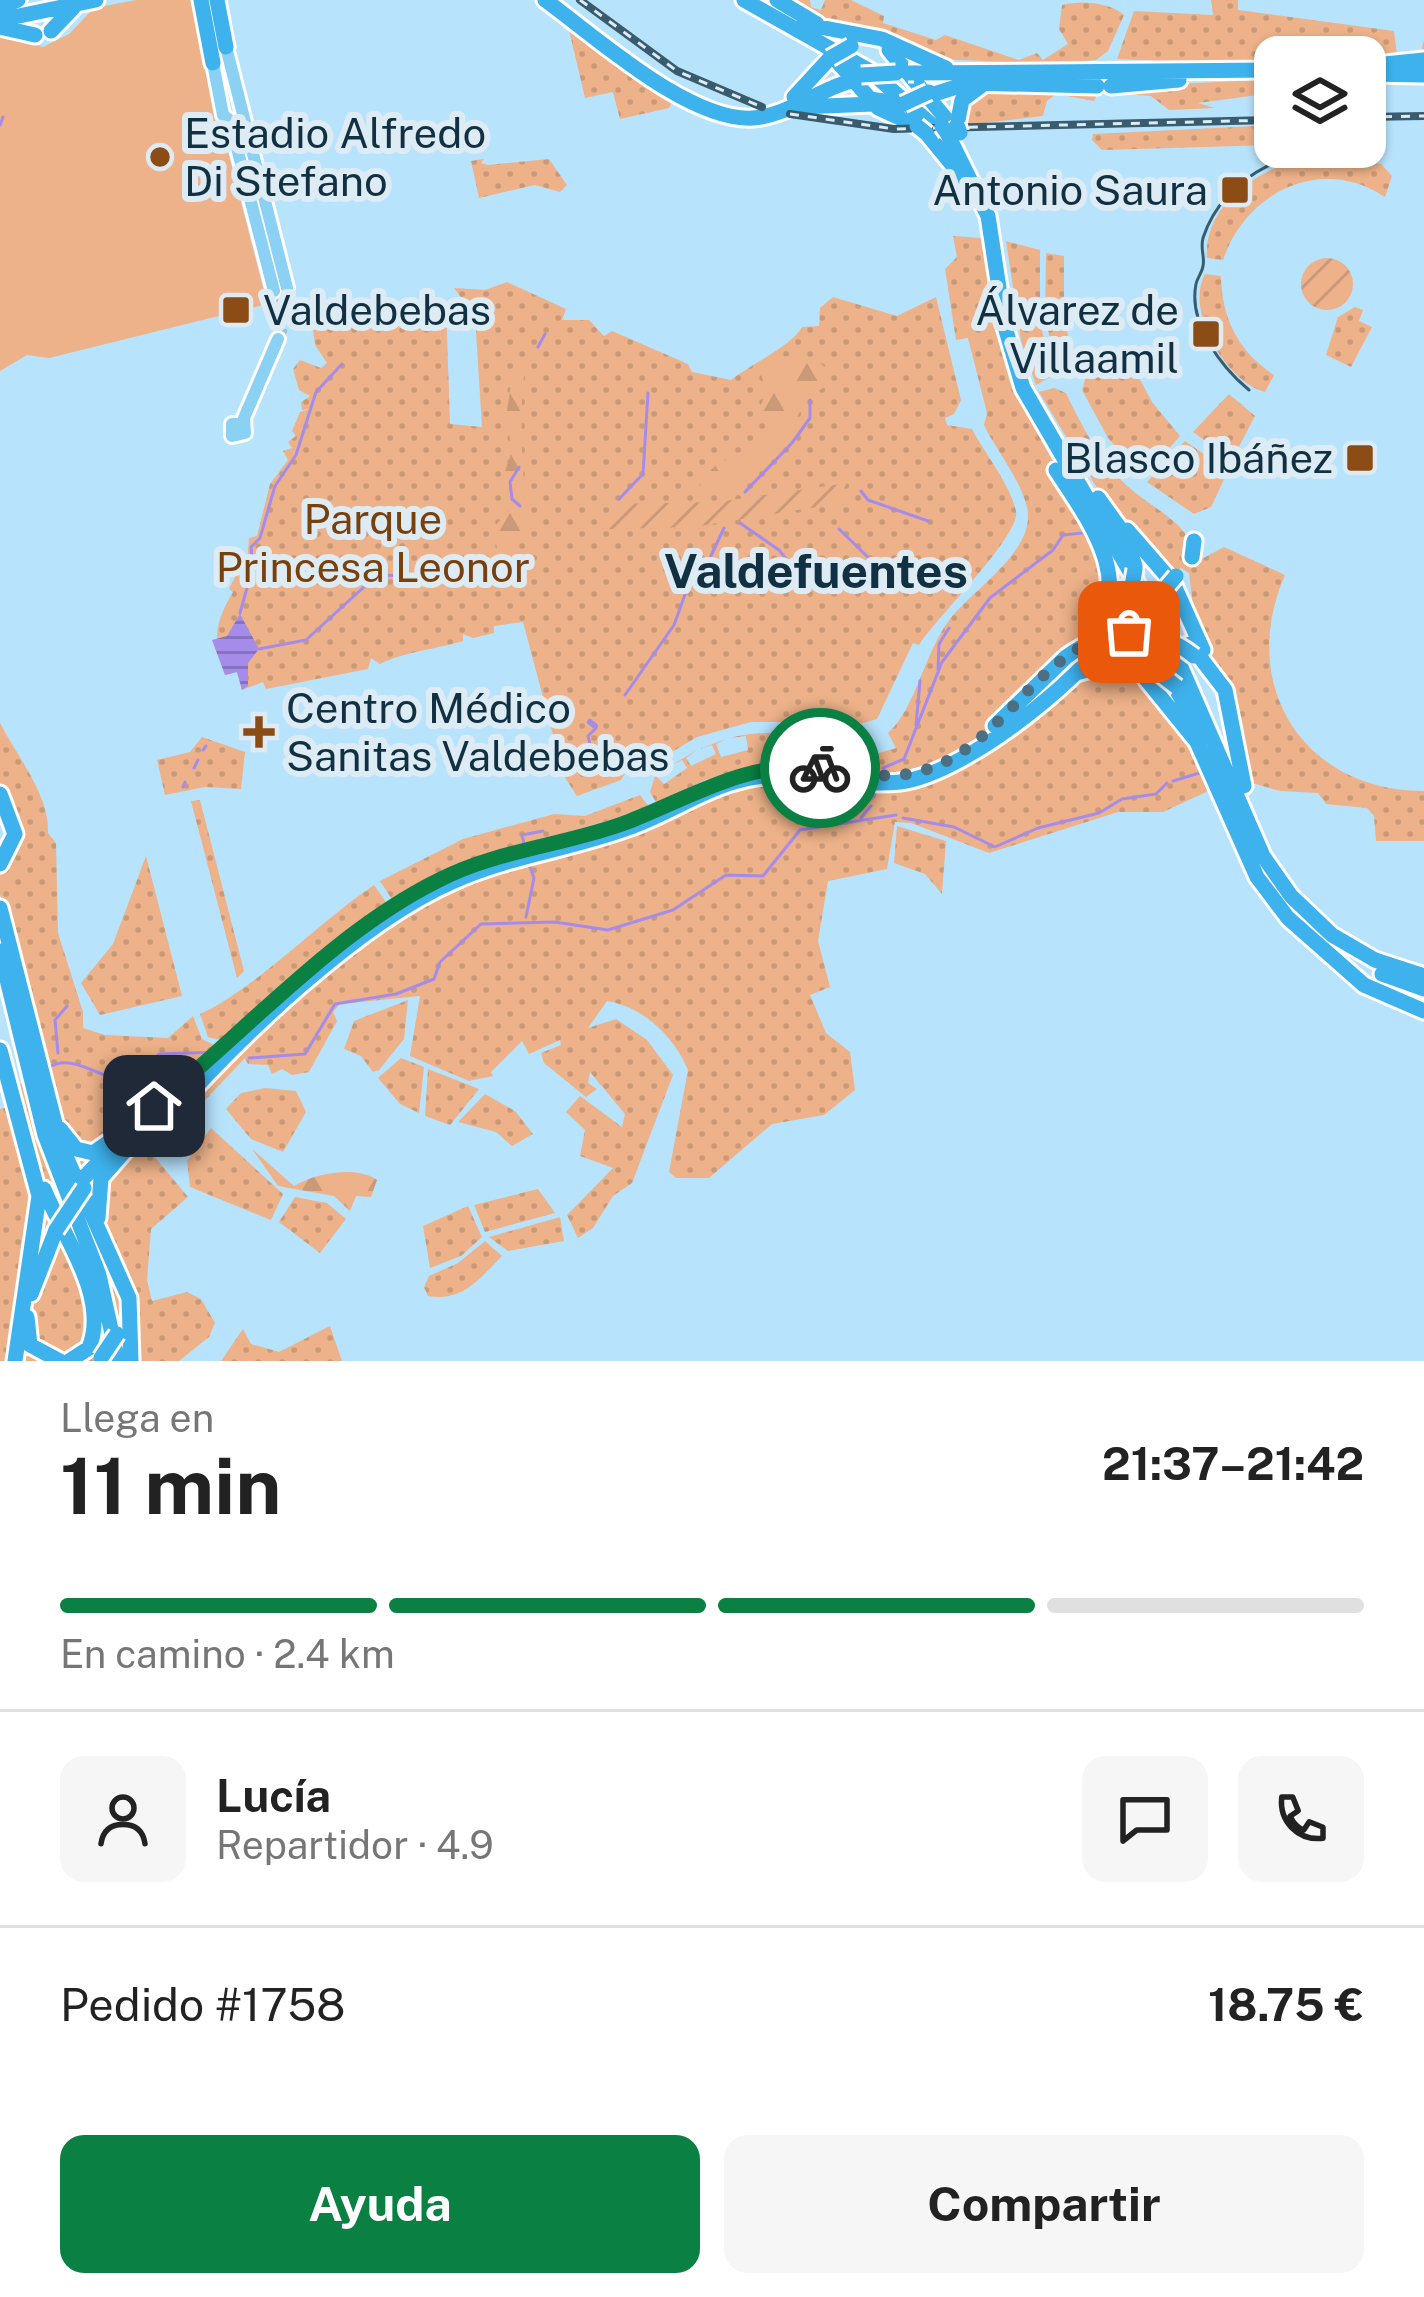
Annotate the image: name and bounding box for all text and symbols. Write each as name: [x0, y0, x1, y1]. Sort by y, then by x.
map controls: [1254, 36, 1386, 168]
button: layers: [1254, 36, 1386, 168]
place label: Estadio Alfredo Di Stefano: [184, 108, 486, 205]
marker: Estadio Alfredo Di Stefano: [147, 144, 173, 170]
place label: Antonio Saura: [932, 165, 1208, 214]
marker: Antonio Saura: [1219, 174, 1251, 206]
place label: Valdebebas: [263, 285, 491, 334]
place label: Álvarez de Villaamil: [975, 285, 1179, 382]
marker: Valdebebas: [220, 294, 252, 326]
marker: Álvarez de Villaamil: [1190, 318, 1222, 350]
place label: Blasco Ibáñez: [1064, 433, 1333, 482]
marker: Blasco Ibáñez: [1344, 442, 1376, 474]
park label: Parque Princesa Leonor: [216, 494, 530, 591]
district label: Valdefuentes: [664, 542, 968, 599]
pin: [1078, 581, 1180, 683]
icon: bag: [1096, 599, 1162, 665]
place label: Centro Médico Sanitas Valdebebas: [286, 683, 669, 780]
courier: [760, 708, 880, 828]
marker: Centro Médico Sanitas Valdebebas: [243, 716, 275, 748]
icon: bike: [787, 735, 853, 801]
pin: [103, 1055, 205, 1157]
icon: home: [121, 1073, 187, 1139]
text: Llega en: [60, 1395, 214, 1441]
text: 21:37–21:42: [1102, 1437, 1364, 1490]
text: 11 min: [60, 1440, 282, 1532]
text: En camino · 2.4 km: [60, 1631, 395, 1677]
button: person: [60, 1756, 186, 1882]
button: chat: [1082, 1756, 1208, 1882]
button: phone: [1238, 1756, 1364, 1882]
text: Lucía: [216, 1769, 331, 1822]
text: Repartidor · 4.9: [216, 1822, 494, 1868]
text: Pedido #1758: [60, 1978, 345, 2031]
text: 18.75 €: [1208, 1978, 1364, 2031]
button: Ayuda: [60, 2135, 700, 2273]
button: Compartir: [724, 2135, 1364, 2273]

